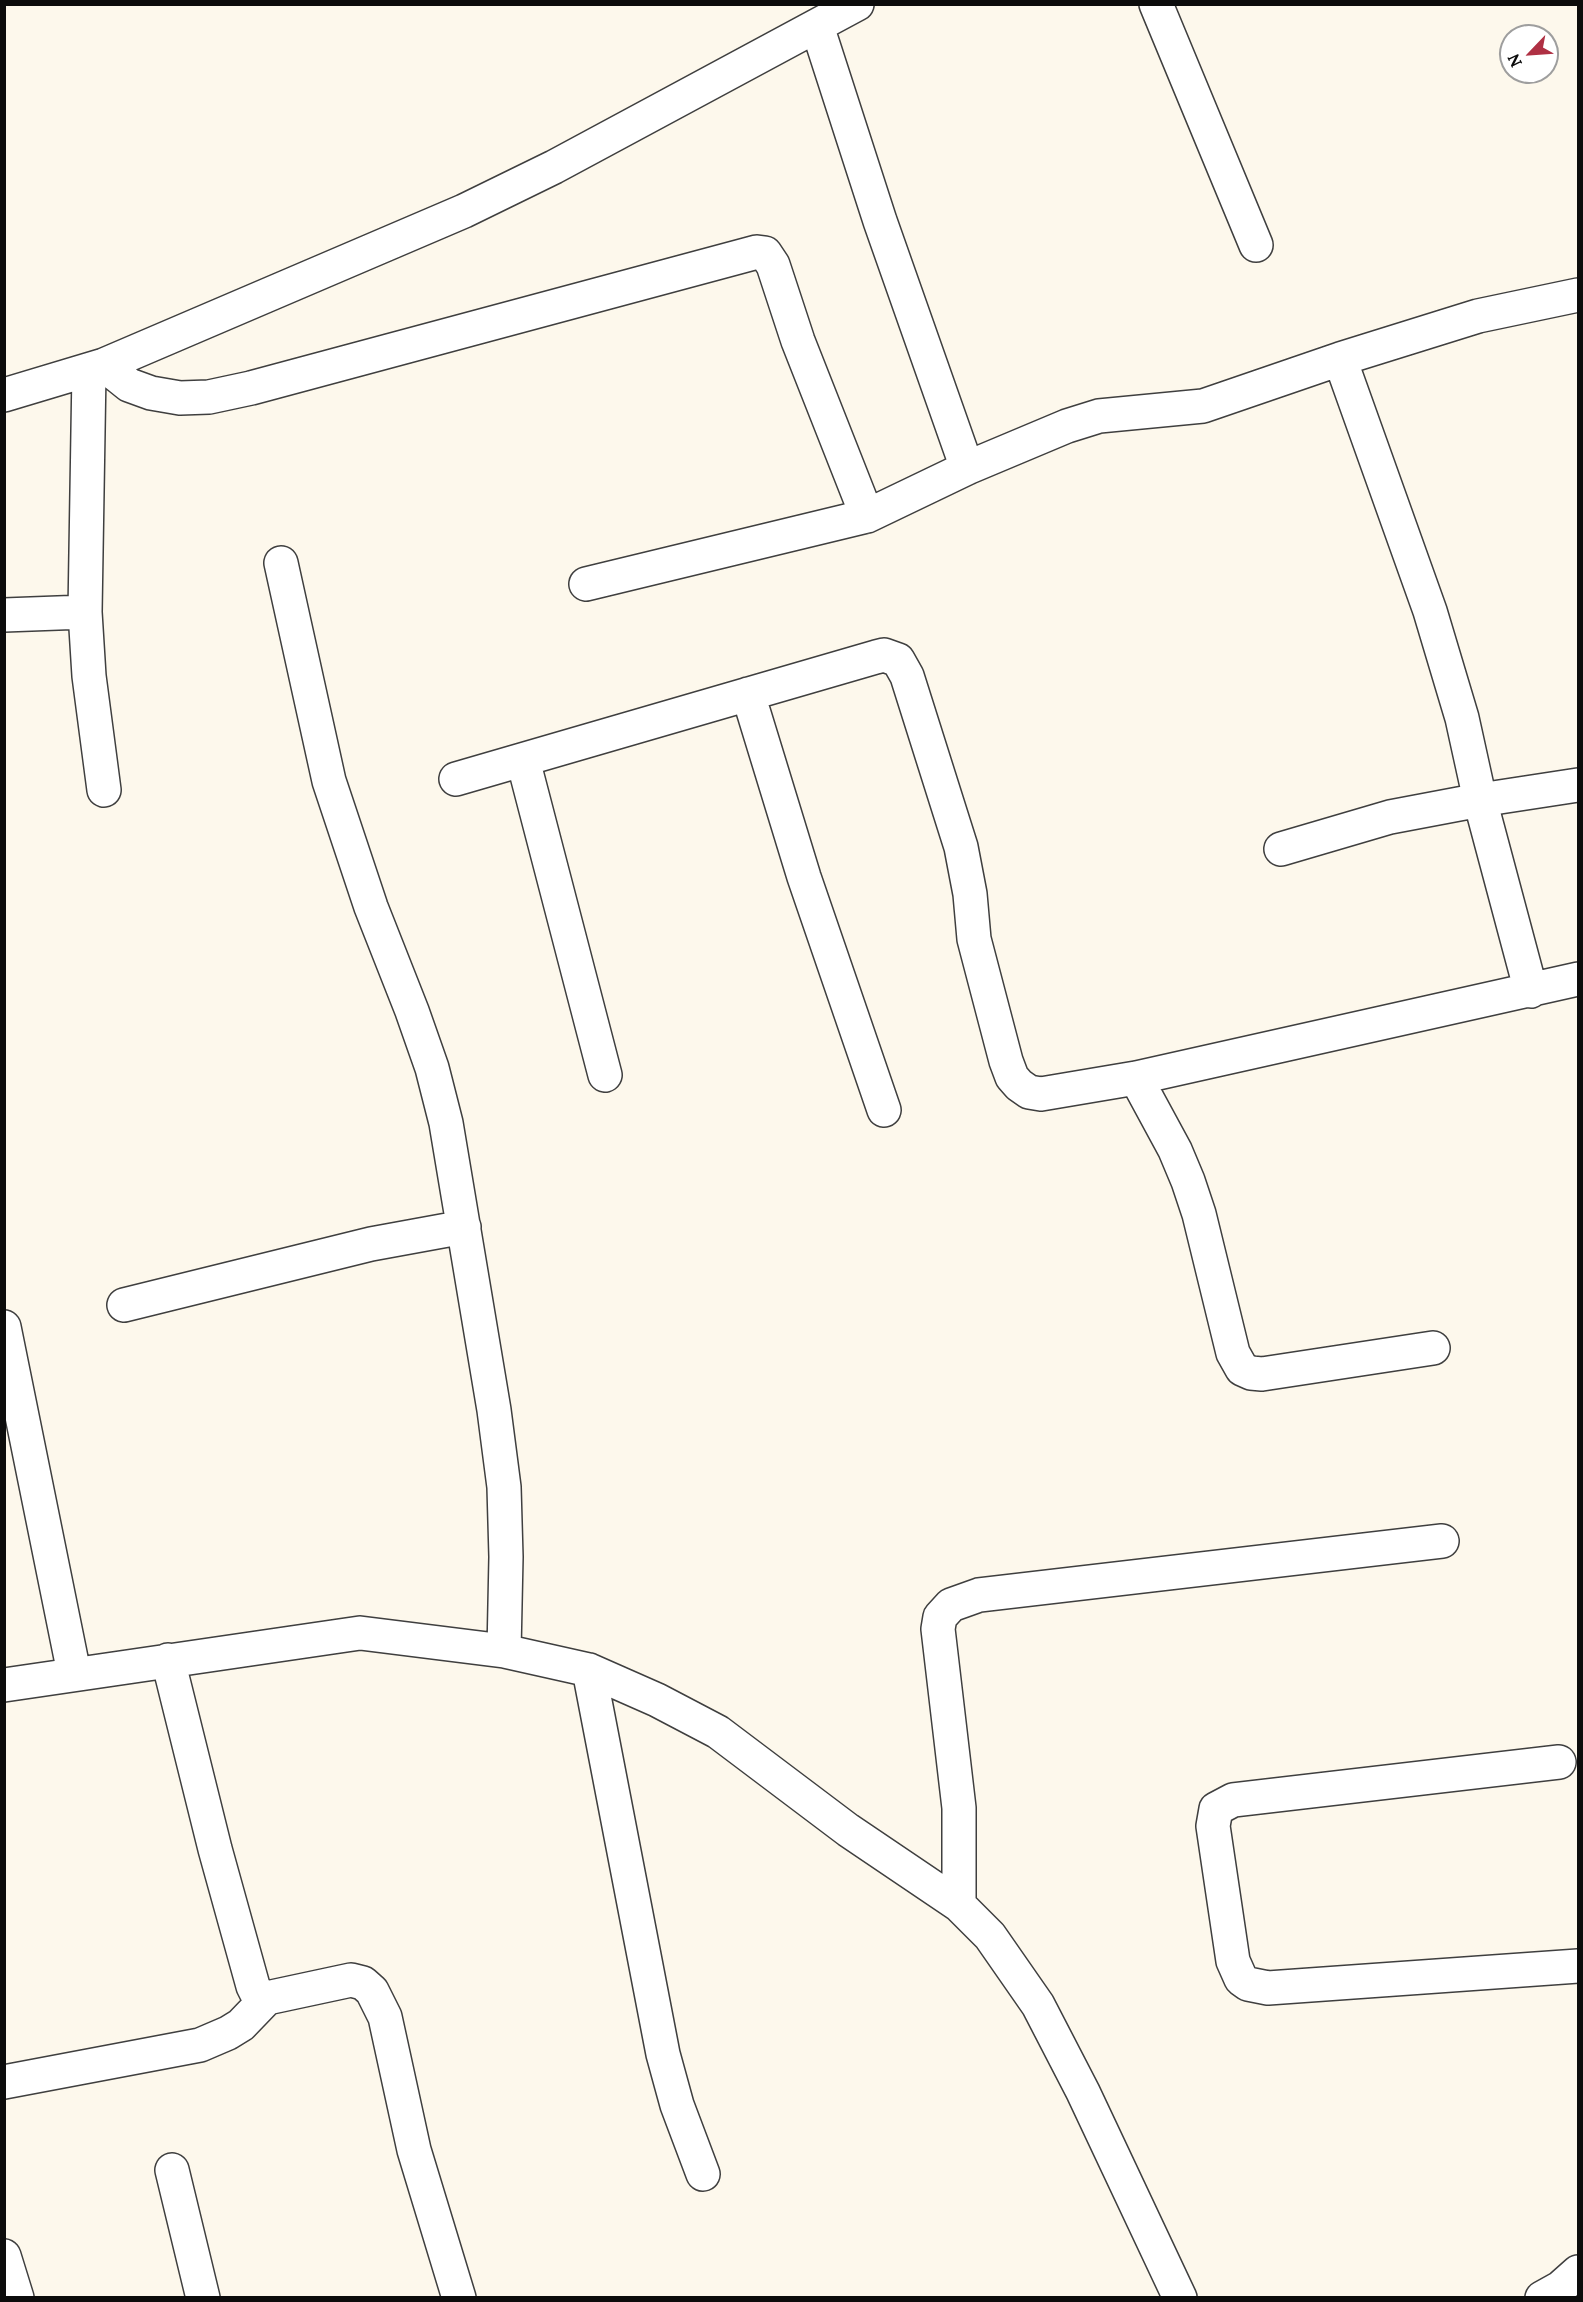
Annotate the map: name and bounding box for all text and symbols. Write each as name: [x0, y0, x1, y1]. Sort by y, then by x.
north arrow: [1499, 24, 1559, 84]
text: N: [1503, 51, 1526, 71]

